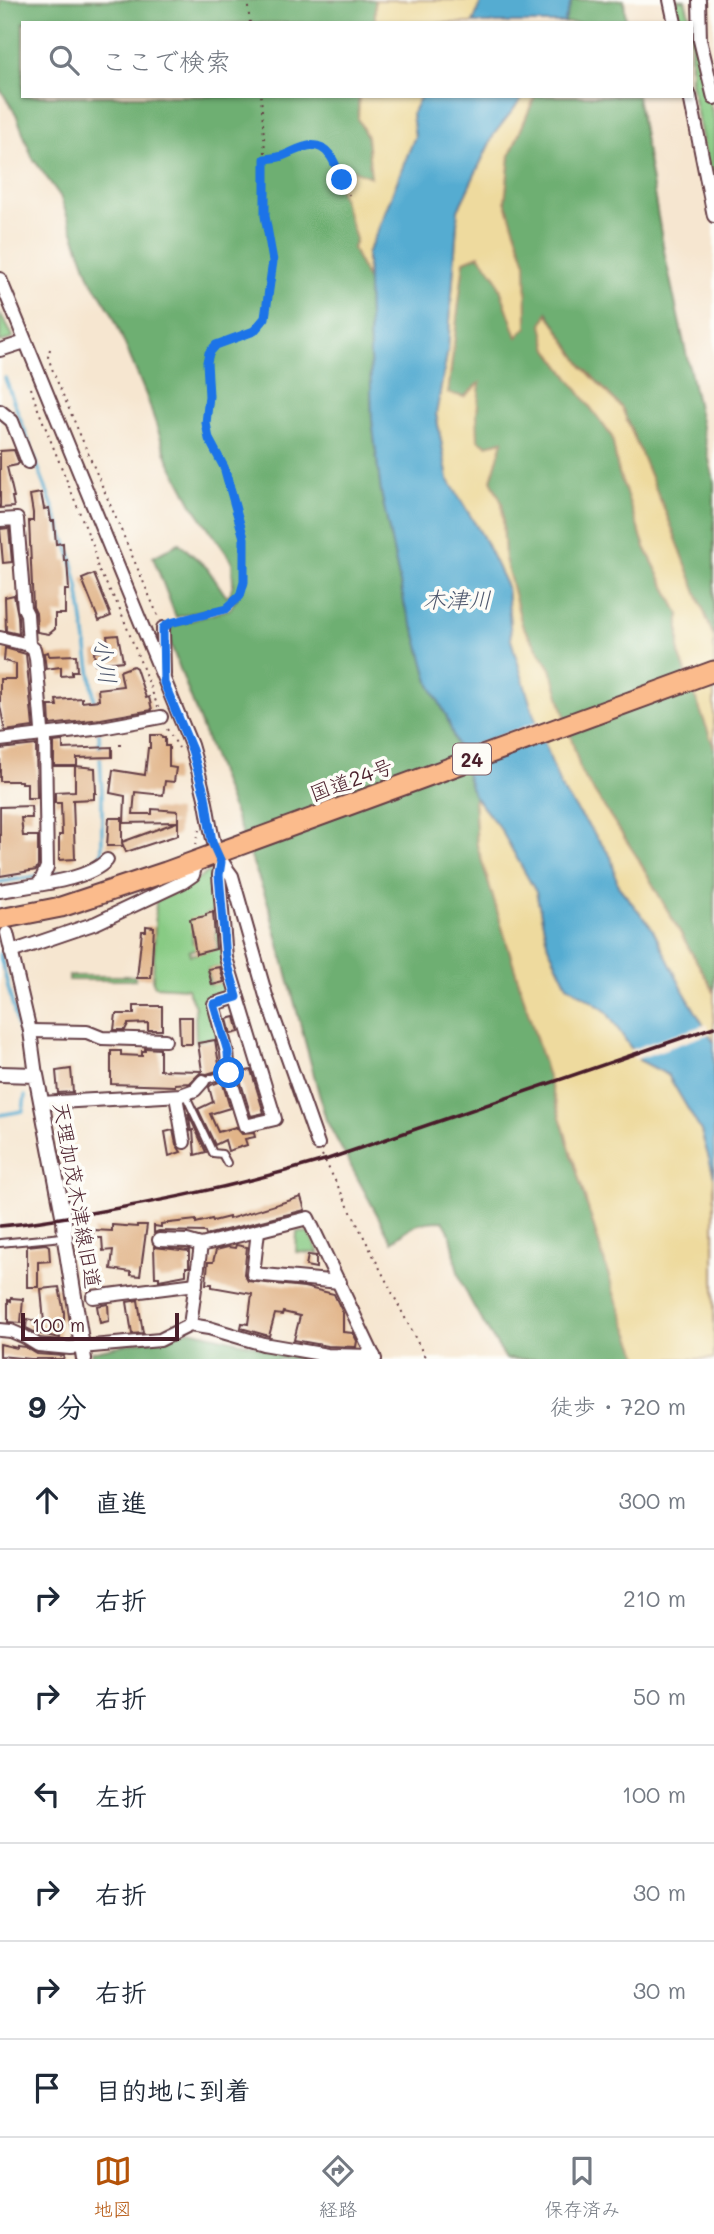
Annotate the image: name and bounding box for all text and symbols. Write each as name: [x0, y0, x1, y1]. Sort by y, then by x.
search box: [21, 21, 693, 98]
icon: search: [45, 41, 83, 79]
text: ここで検索: [101, 44, 231, 78]
route end: [326, 164, 357, 195]
water label: 木津川: [423, 584, 492, 614]
water label: 小川: [88, 636, 124, 686]
road number: 24: [453, 744, 491, 774]
street label: 国道24号: [305, 751, 397, 807]
route start: [213, 1057, 244, 1088]
street label: 天理加茂木津線旧道: [48, 1100, 108, 1290]
scale bar: [21, 1310, 178, 1342]
text: 100 m: [32, 1312, 85, 1337]
text: 9 分: [28, 1386, 87, 1426]
text: 徒歩 · 720 m: [550, 1391, 686, 1421]
icon: ahead: [28, 1481, 66, 1519]
text: 直進: [95, 1485, 147, 1519]
text: 300 m: [618, 1485, 686, 1515]
icon: right: [28, 1579, 66, 1617]
text: 右折: [95, 1583, 147, 1617]
text: 210 m: [623, 1583, 686, 1613]
icon: right: [28, 1677, 66, 1715]
text: 右折: [95, 1681, 147, 1715]
text: 50 m: [633, 1681, 686, 1711]
icon: left: [28, 1775, 66, 1813]
text: 左折: [95, 1779, 147, 1813]
text: 100 m: [622, 1779, 686, 1809]
icon: right: [28, 1873, 66, 1911]
text: 右折: [95, 1877, 147, 1911]
text: 30 m: [633, 1877, 686, 1907]
icon: right: [28, 1971, 66, 2009]
text: 右折: [95, 1975, 147, 2009]
text: 30 m: [633, 1975, 686, 2005]
icon: arrive: [28, 2069, 66, 2107]
text: 目的地に到着: [95, 2073, 251, 2107]
tab: 地図: [94, 2152, 132, 2221]
tab: 経路: [319, 2152, 357, 2221]
tab: 保存済み: [544, 2152, 620, 2221]

